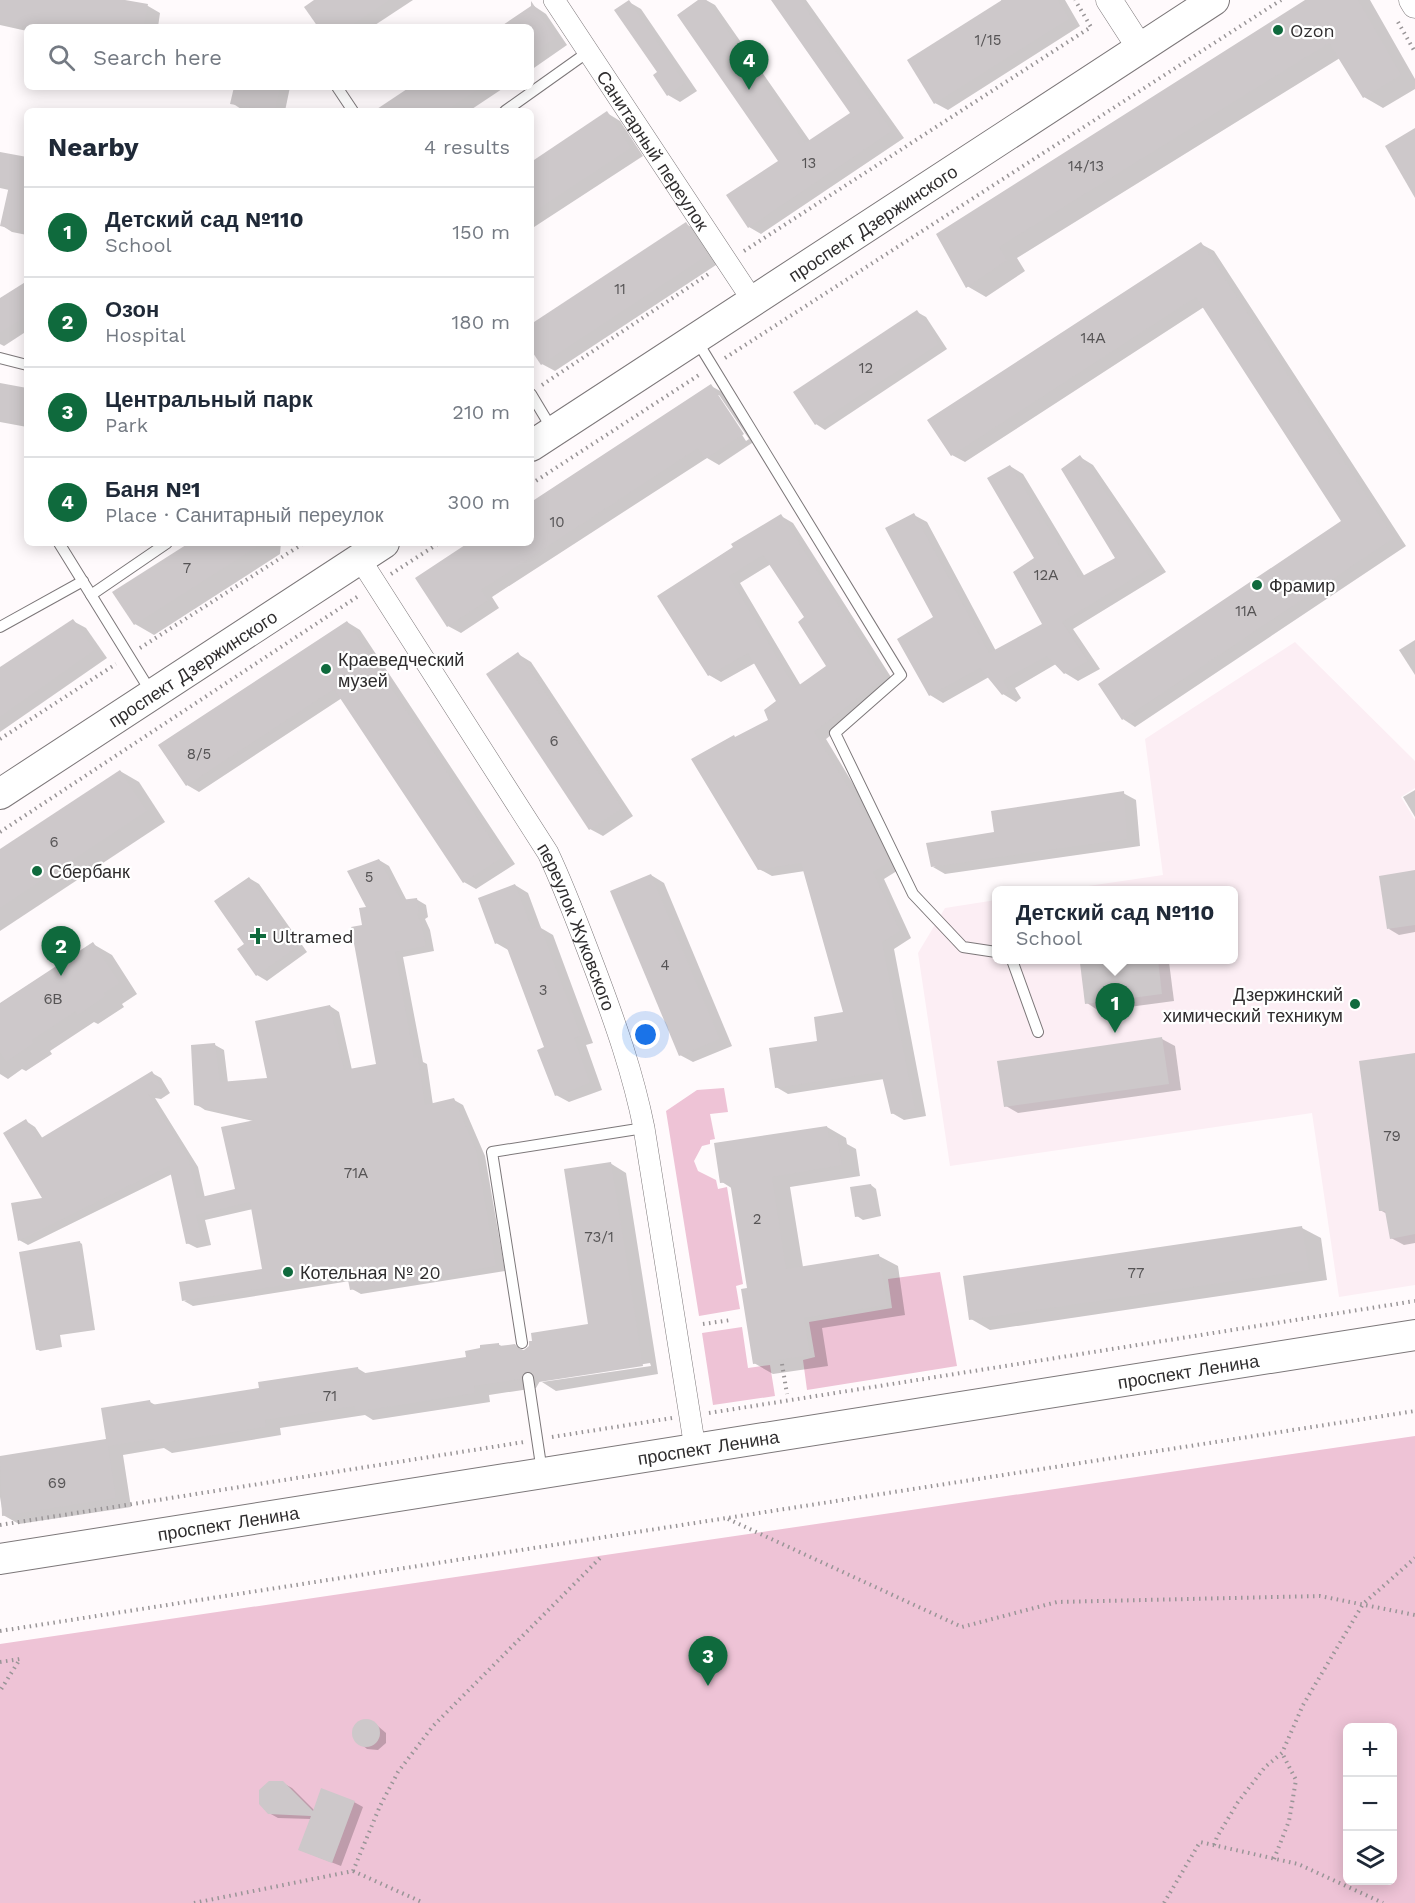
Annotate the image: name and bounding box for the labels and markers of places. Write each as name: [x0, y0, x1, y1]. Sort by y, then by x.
place label: Ozon: [1290, 20, 1335, 41]
marker: Ozon: [1271, 23, 1285, 37]
pin: 4: [730, 40, 768, 90]
place label: Фрамир: [1269, 575, 1335, 596]
marker: Фрамир: [1250, 578, 1264, 592]
place label: Краеведческий музей: [338, 649, 464, 691]
marker: Краеведческий музей: [319, 662, 333, 676]
place label: Сбербанк: [49, 861, 130, 882]
marker: Сбербанк: [30, 864, 44, 878]
pin: 2: [42, 926, 80, 976]
place label: Ultramed: [272, 926, 353, 947]
marker: Ultramed: [249, 927, 267, 945]
pin: 1: [1096, 984, 1134, 1033]
place label: Дзержинский химический техникум: [1163, 984, 1343, 1026]
marker: Дзержинский химический техникум: [1348, 997, 1362, 1011]
place label: Котельная № 20: [300, 1262, 441, 1283]
marker: Котельная № 20: [281, 1265, 295, 1279]
pin: 3: [688, 1636, 728, 1686]

